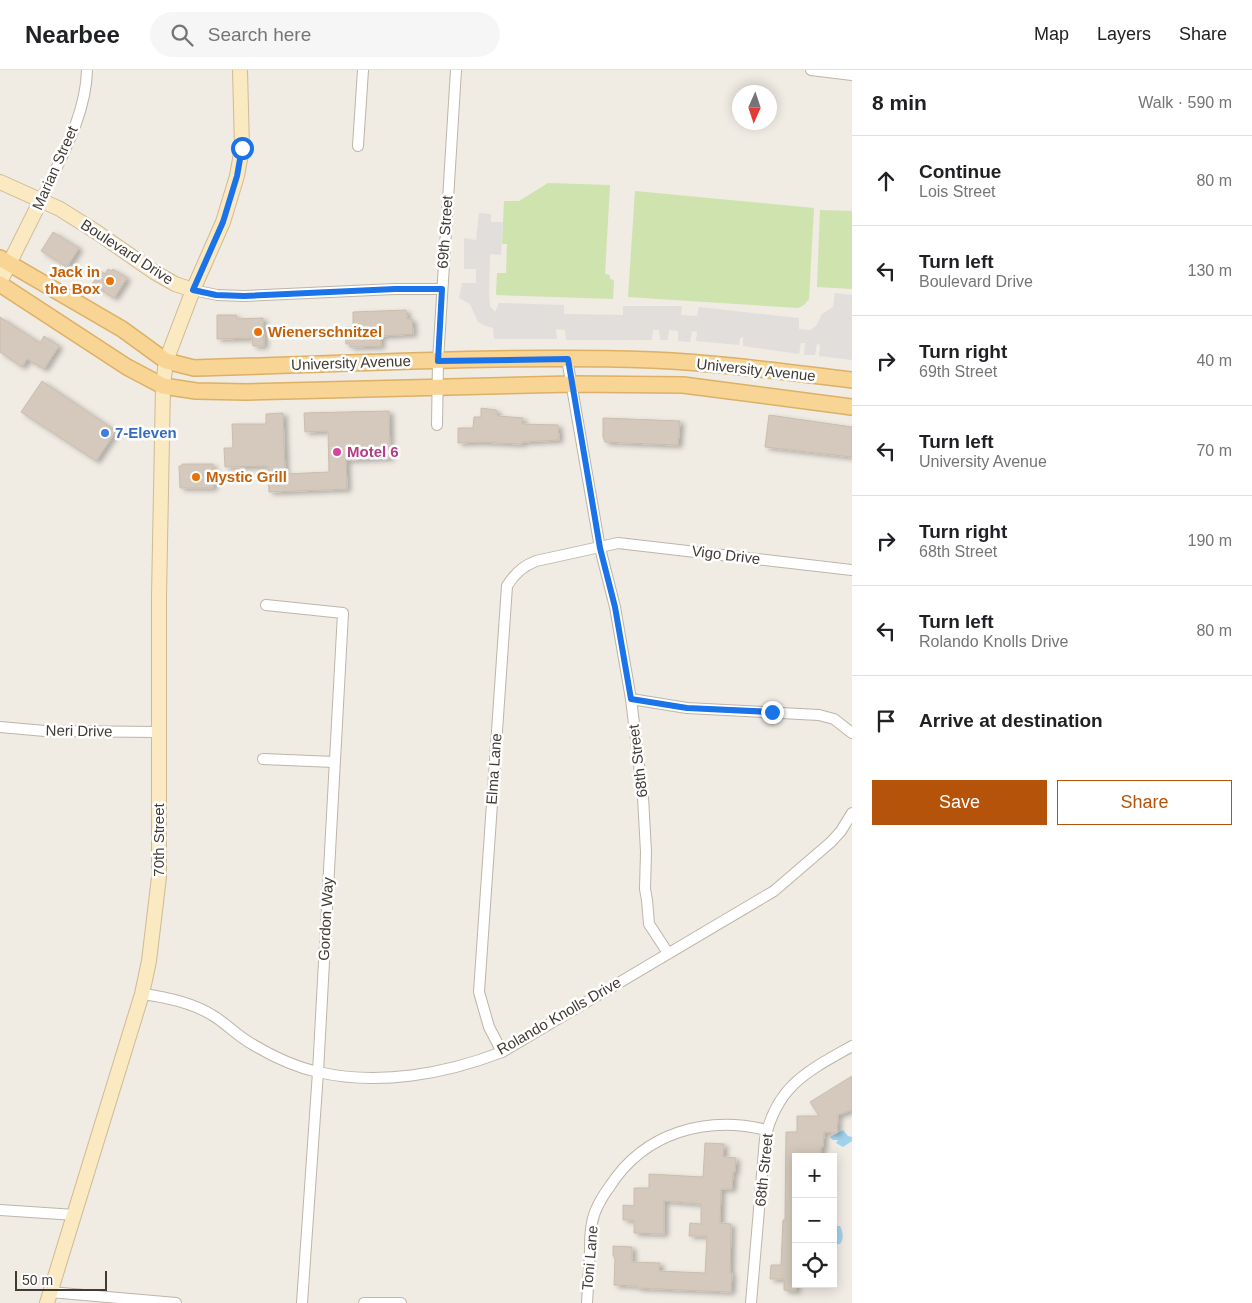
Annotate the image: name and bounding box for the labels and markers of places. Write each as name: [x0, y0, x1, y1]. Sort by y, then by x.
place label: Jack in the Box: [45, 263, 101, 297]
marker: Jack in the Box: [104, 275, 116, 287]
place label: Wienerschnitzel: [268, 323, 382, 340]
marker: Wienerschnitzel: [252, 326, 264, 338]
place label: 7-Eleven: [115, 424, 177, 441]
marker: 7-Eleven: [99, 427, 111, 439]
place label: Motel 6: [347, 443, 399, 460]
marker: Motel 6: [331, 446, 343, 458]
place label: Mystic Grill: [206, 468, 287, 485]
marker: Mystic Grill: [190, 471, 202, 483]

